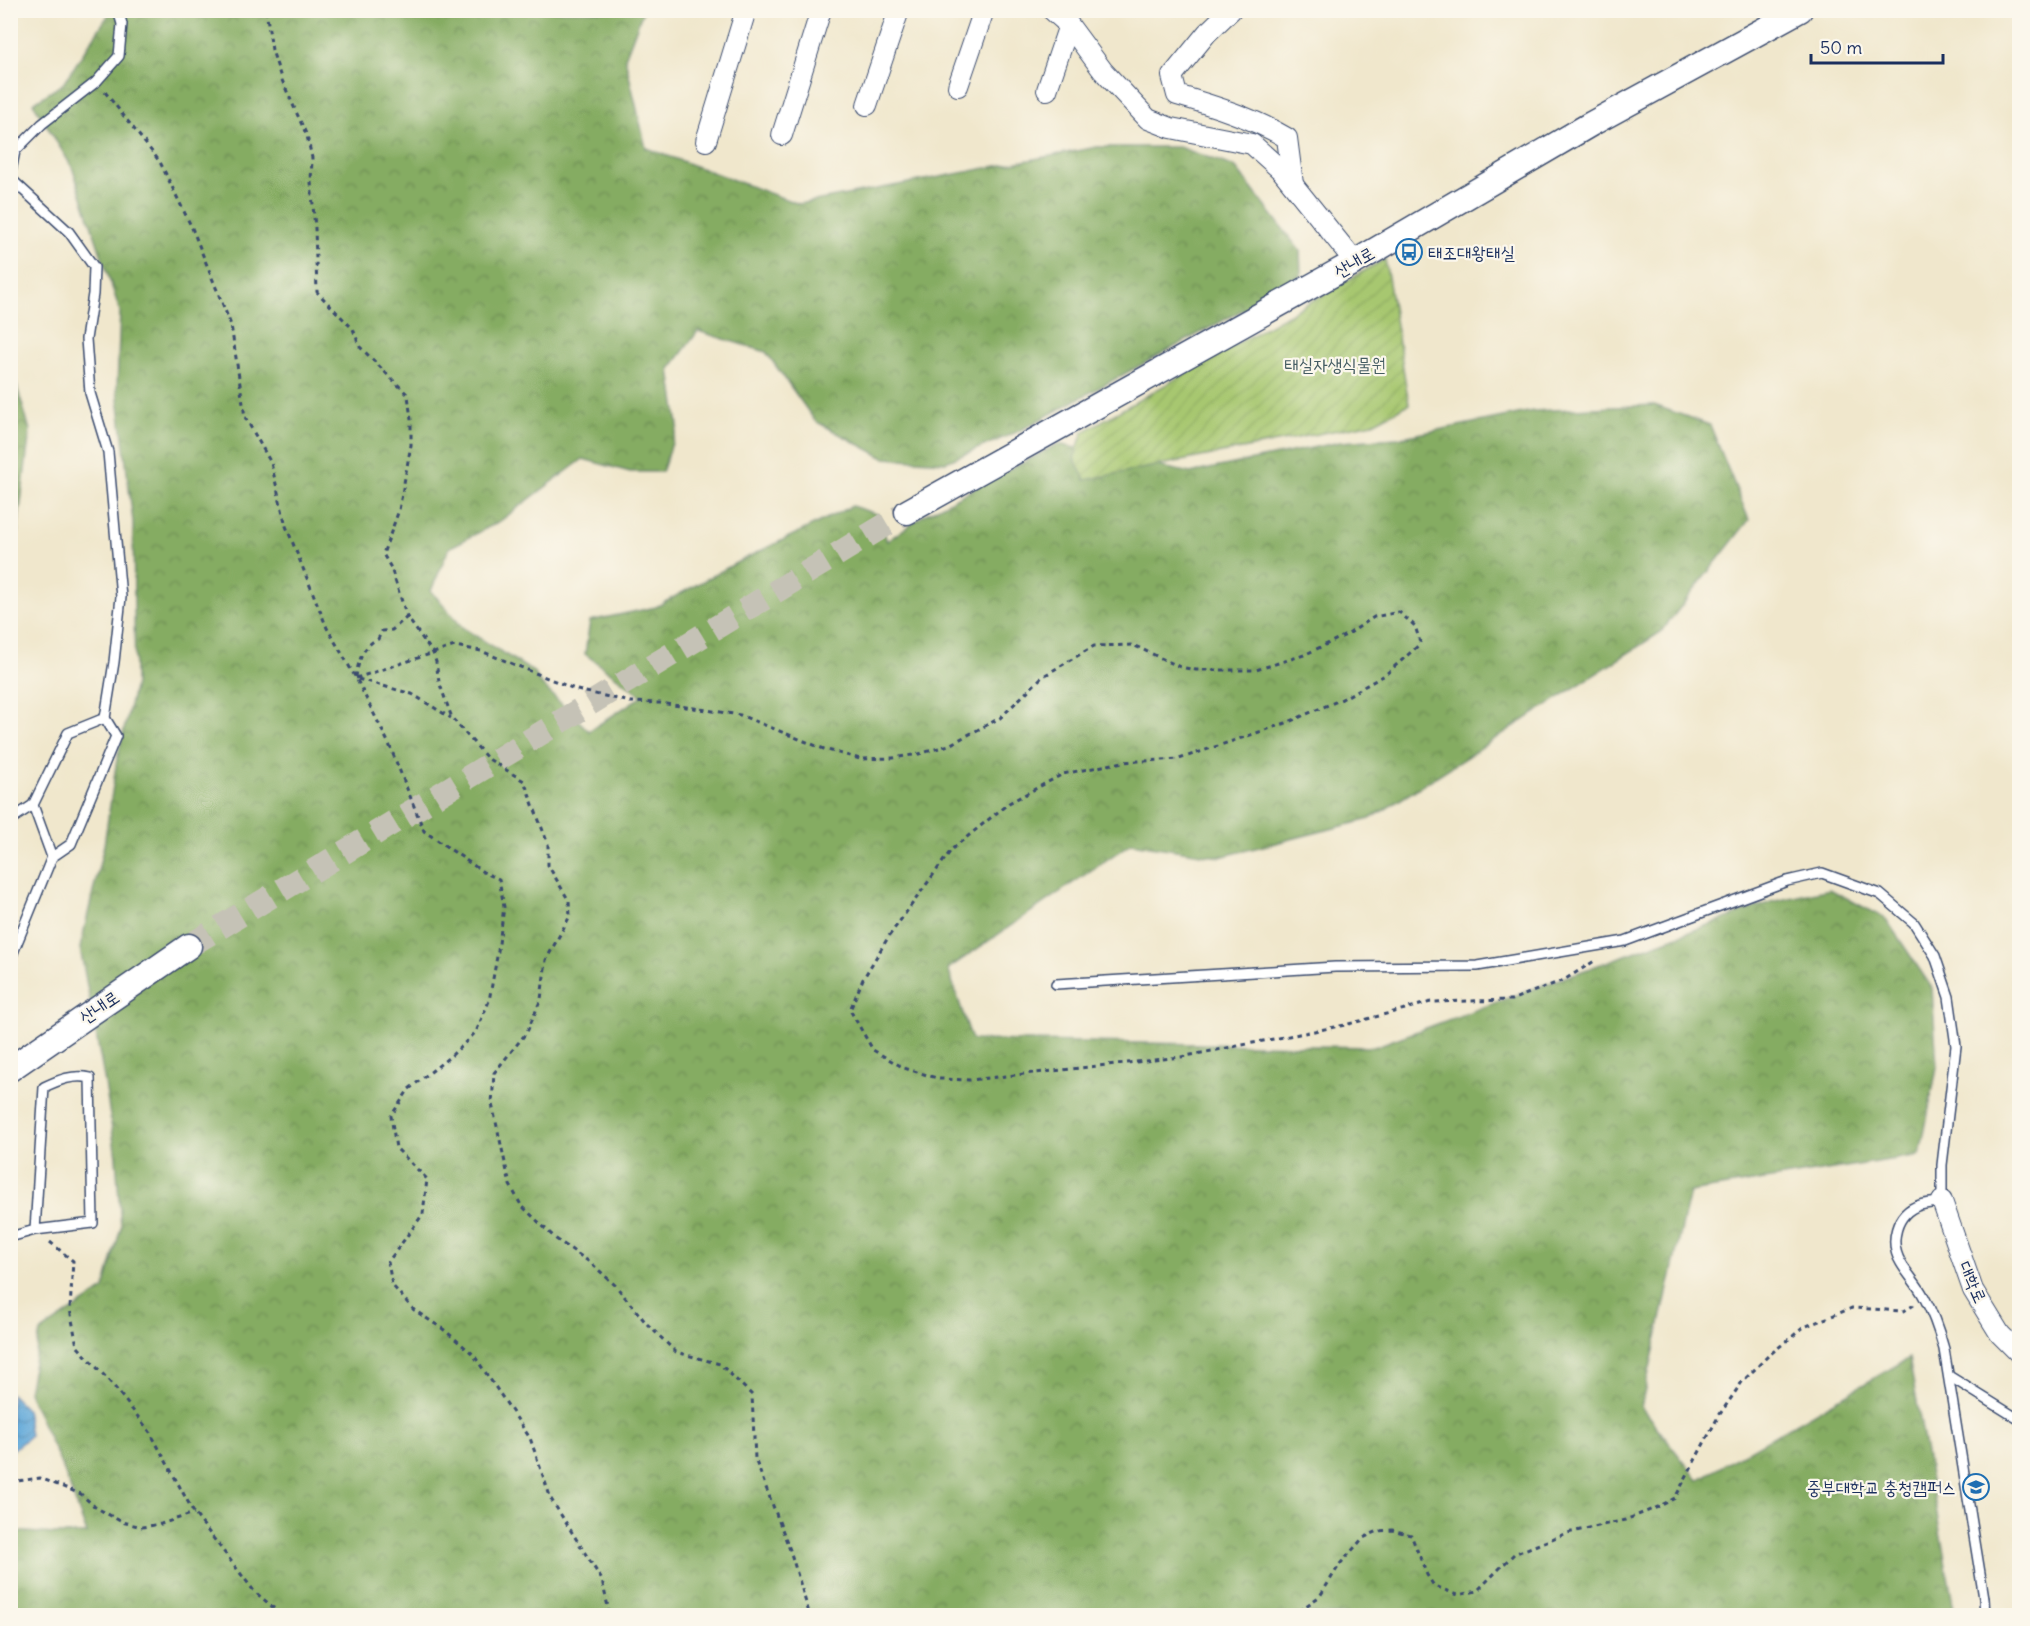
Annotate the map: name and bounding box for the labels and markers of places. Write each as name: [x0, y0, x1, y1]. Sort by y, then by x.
bus stop icon: 태조대왕태실: [1394, 237, 1424, 267]
place label: 태조대왕태실: [1428, 241, 1515, 264]
school or university icon: 중부대학교 충청캠퍼스: [1961, 1472, 1991, 1502]
place label: 중부대학교 충청캠퍼스: [1807, 1476, 1956, 1499]

